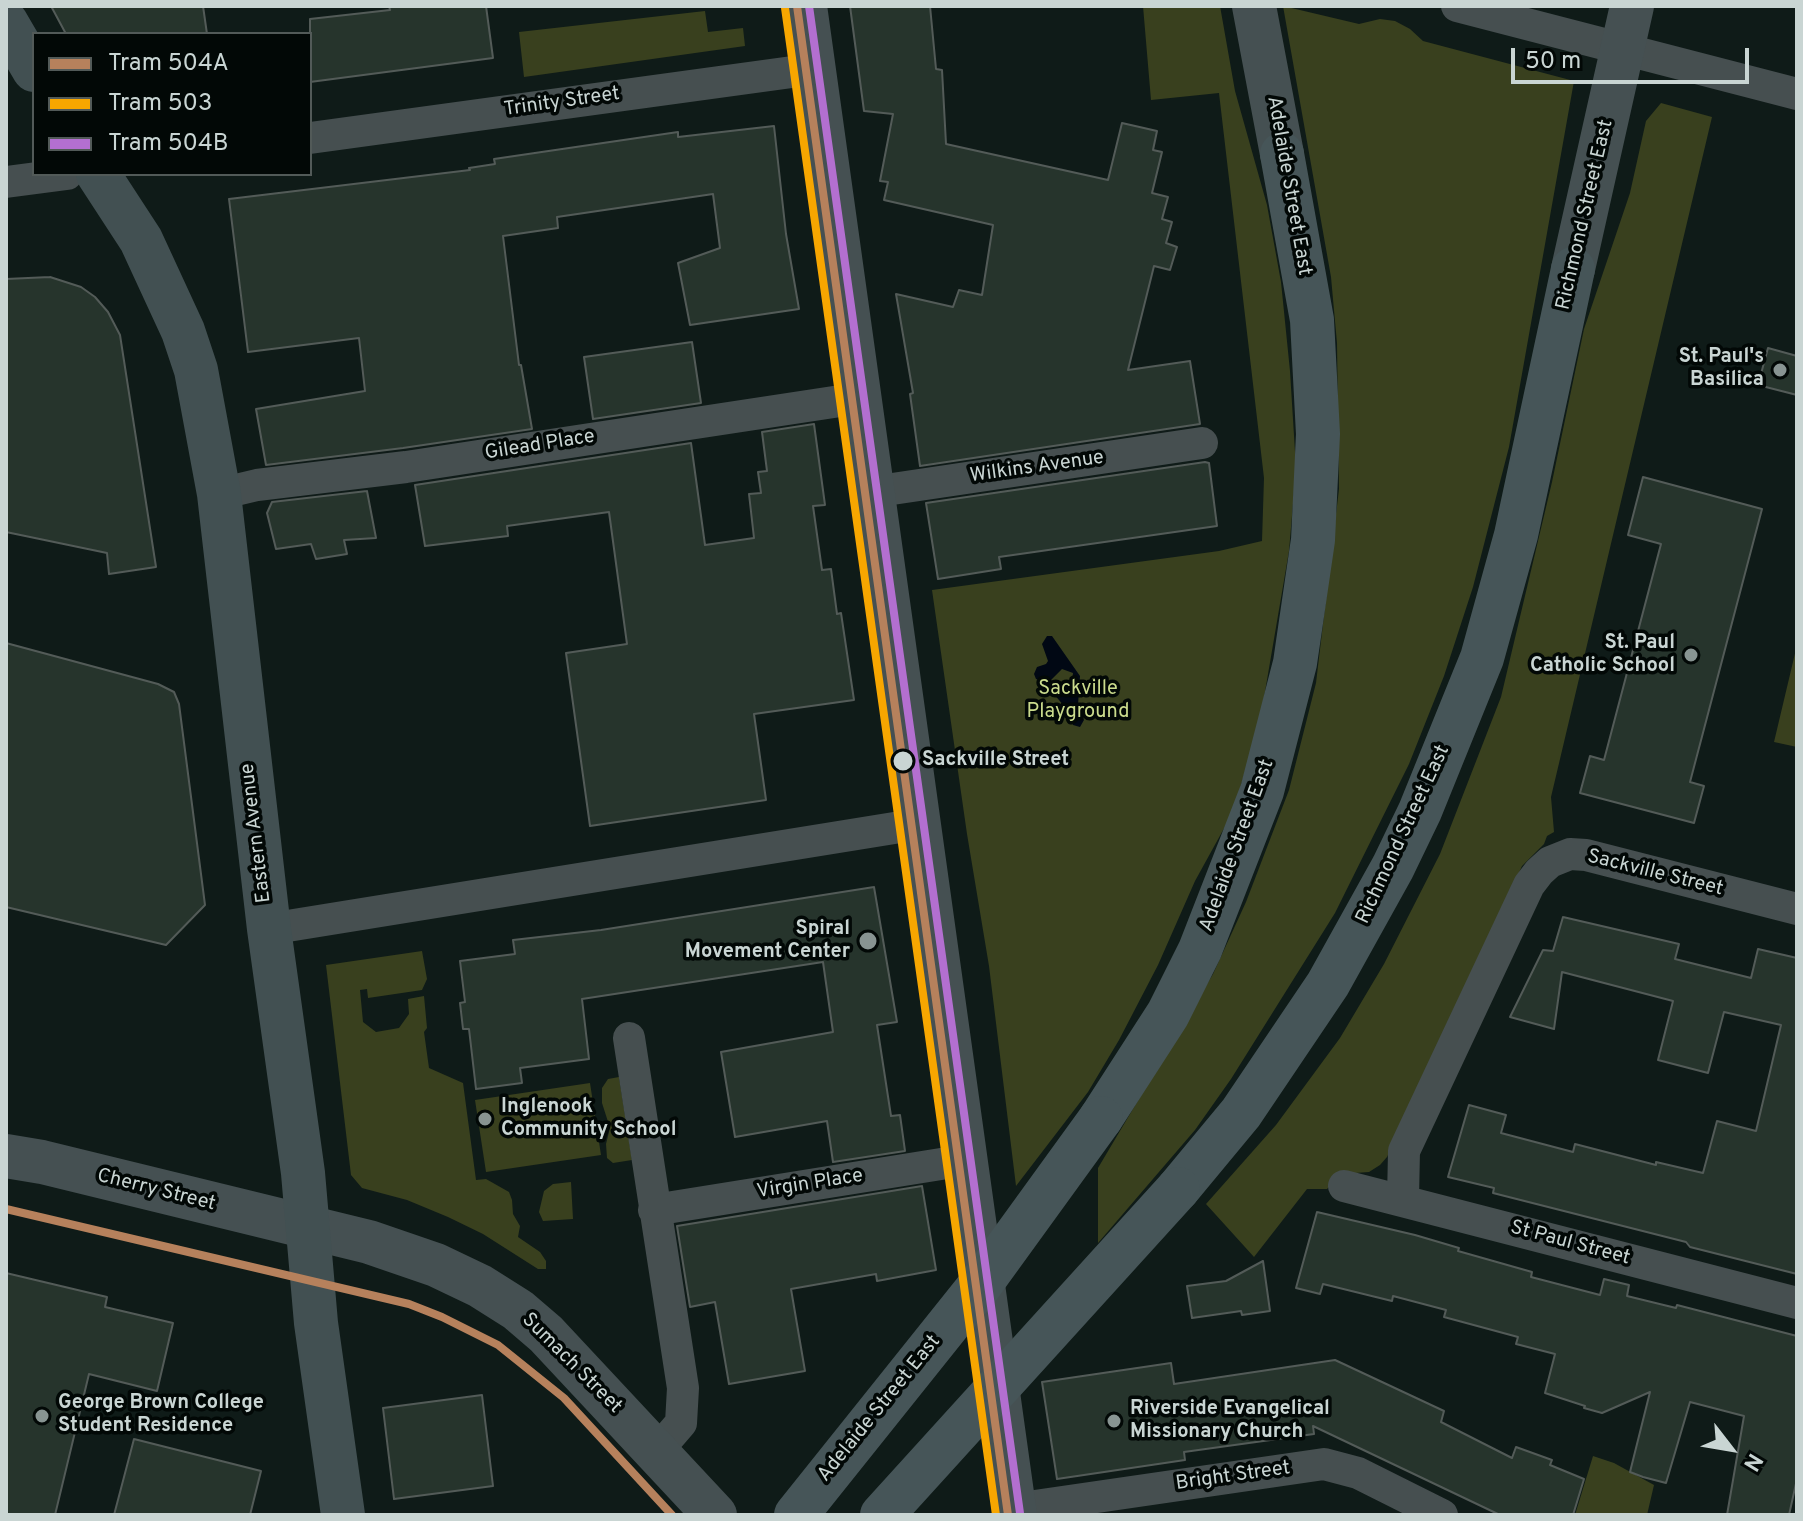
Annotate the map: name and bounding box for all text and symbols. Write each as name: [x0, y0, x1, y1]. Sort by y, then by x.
legend: [32, 32, 312, 176]
scale bar: [1515, 32, 1753, 82]
text: 50 m: [1525, 47, 1581, 77]
text: Tram 504A: [108, 49, 229, 79]
street label: Trinity Street: [503, 83, 621, 123]
text: Tram 503: [108, 89, 212, 119]
street label: Adelaide Street East: [1260, 94, 1316, 278]
street label: Richmond Street East: [1552, 117, 1620, 313]
text: Tram 504B: [108, 129, 229, 159]
place label: St. Paul's Basilica: [1679, 346, 1764, 393]
marker: St. Paul's Basilica: [1771, 361, 1789, 379]
street label: Gilead Place: [483, 425, 597, 467]
street label: Wilkins Avenue: [968, 447, 1106, 489]
place label: St. Paul Catholic School: [1530, 632, 1675, 679]
marker: St. Paul Catholic School: [1682, 646, 1700, 664]
park label: Sackville Playground: [1027, 678, 1129, 725]
street label: Richmond Street East: [1352, 742, 1456, 928]
marker: Sackville Street: [891, 749, 915, 773]
place label: Sackville Street: [922, 749, 1069, 773]
street label: Adelaide Street East: [1196, 756, 1280, 936]
street label: Eastern Avenue: [237, 762, 277, 904]
street label: Sackville Street: [1584, 845, 1726, 903]
place label: Spiral Movement Center: [685, 918, 850, 965]
marker: Spiral Movement Center: [857, 930, 879, 952]
place label: Inglenook Community School: [501, 1096, 676, 1143]
marker: Inglenook Community School: [476, 1110, 494, 1128]
street label: Cherry Street: [94, 1165, 218, 1217]
street label: Virgin Place: [755, 1165, 865, 1205]
street label: St Paul Street: [1507, 1216, 1633, 1272]
street label: Sumach Street: [516, 1309, 626, 1419]
street label: Adelaide Street East: [813, 1331, 947, 1487]
place label: George Brown College Student Residence: [58, 1392, 264, 1439]
place label: Riverside Evangelical Missionary Church: [1130, 1398, 1330, 1445]
marker: George Brown College Student Residence: [33, 1407, 51, 1425]
north arrow: [1691, 1409, 1771, 1489]
marker: Riverside Evangelical Missionary Church: [1105, 1412, 1123, 1430]
text: N: [1736, 1448, 1768, 1475]
street label: Bright Street: [1174, 1457, 1292, 1497]

